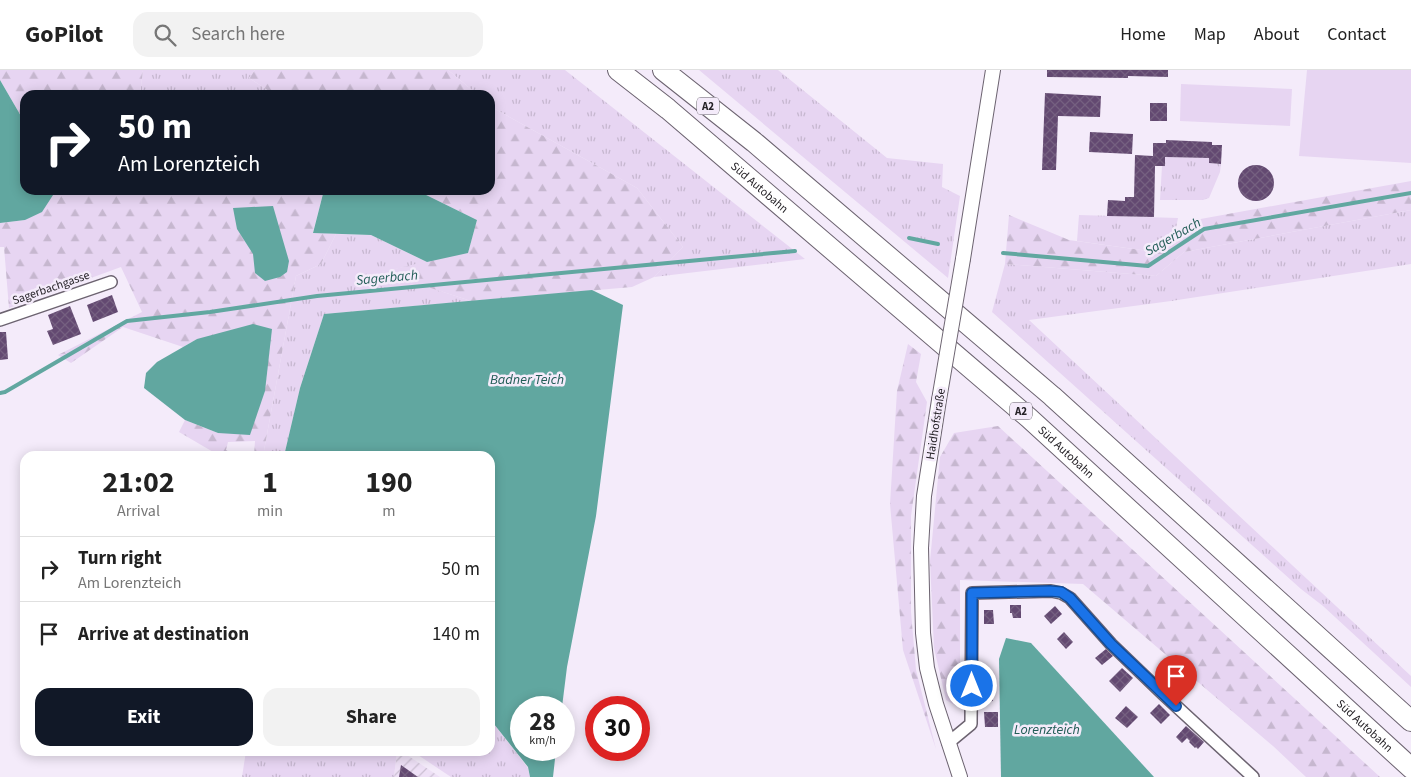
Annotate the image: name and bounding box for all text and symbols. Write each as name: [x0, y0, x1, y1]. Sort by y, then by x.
search box: [133, 12, 483, 57]
text: GoPilot: [25, 17, 103, 52]
icon: search: [151, 21, 179, 49]
text: Search here: [191, 21, 285, 48]
text: Home: [1120, 22, 1166, 47]
text: Map: [1194, 22, 1226, 47]
text: About: [1254, 22, 1299, 47]
text: Contact: [1327, 22, 1386, 47]
road number: A2: [697, 98, 719, 114]
text: 50 m: [118, 102, 192, 152]
icon: right: [35, 110, 100, 175]
text: Am Lorenzteich: [118, 148, 260, 180]
street label: Süd Autobahn: [727, 158, 792, 217]
water label: Sagerbach: [1141, 213, 1205, 261]
water label: Sagerbach: [355, 265, 419, 291]
street label: Sagerbachgasse: [10, 267, 92, 309]
water label: Badner Teich: [490, 370, 564, 390]
street label: Haidhofstraße: [922, 387, 950, 461]
road number: A2: [1010, 402, 1032, 420]
street label: Süd Autobahn: [1034, 422, 1098, 482]
text: 21:02: [102, 461, 175, 504]
text: 1: [262, 461, 278, 504]
text: 190: [365, 461, 413, 504]
text: Arrival: [117, 500, 160, 522]
text: min: [257, 500, 283, 522]
text: m: [382, 500, 396, 522]
text: Turn right: [78, 545, 162, 572]
icon: right: [35, 555, 63, 583]
text: 50 m: [442, 556, 480, 583]
text: Am Lorenzteich: [78, 572, 181, 594]
icon: arrive: [35, 620, 63, 648]
text: Arrive at destination: [78, 621, 249, 648]
text: 140 m: [432, 621, 480, 648]
pin: [1155, 655, 1197, 706]
position arrow: [945, 659, 997, 711]
icon: arrive: [1162, 662, 1190, 690]
button: Exit: [35, 688, 253, 746]
button: Share: [263, 688, 480, 746]
street label: Süd Autobahn: [1333, 695, 1397, 756]
speed limit sign: 30: [585, 696, 650, 761]
text: 28: [529, 704, 556, 740]
water label: Lorenzteich: [1014, 720, 1080, 740]
text: km/h: [529, 732, 556, 749]

